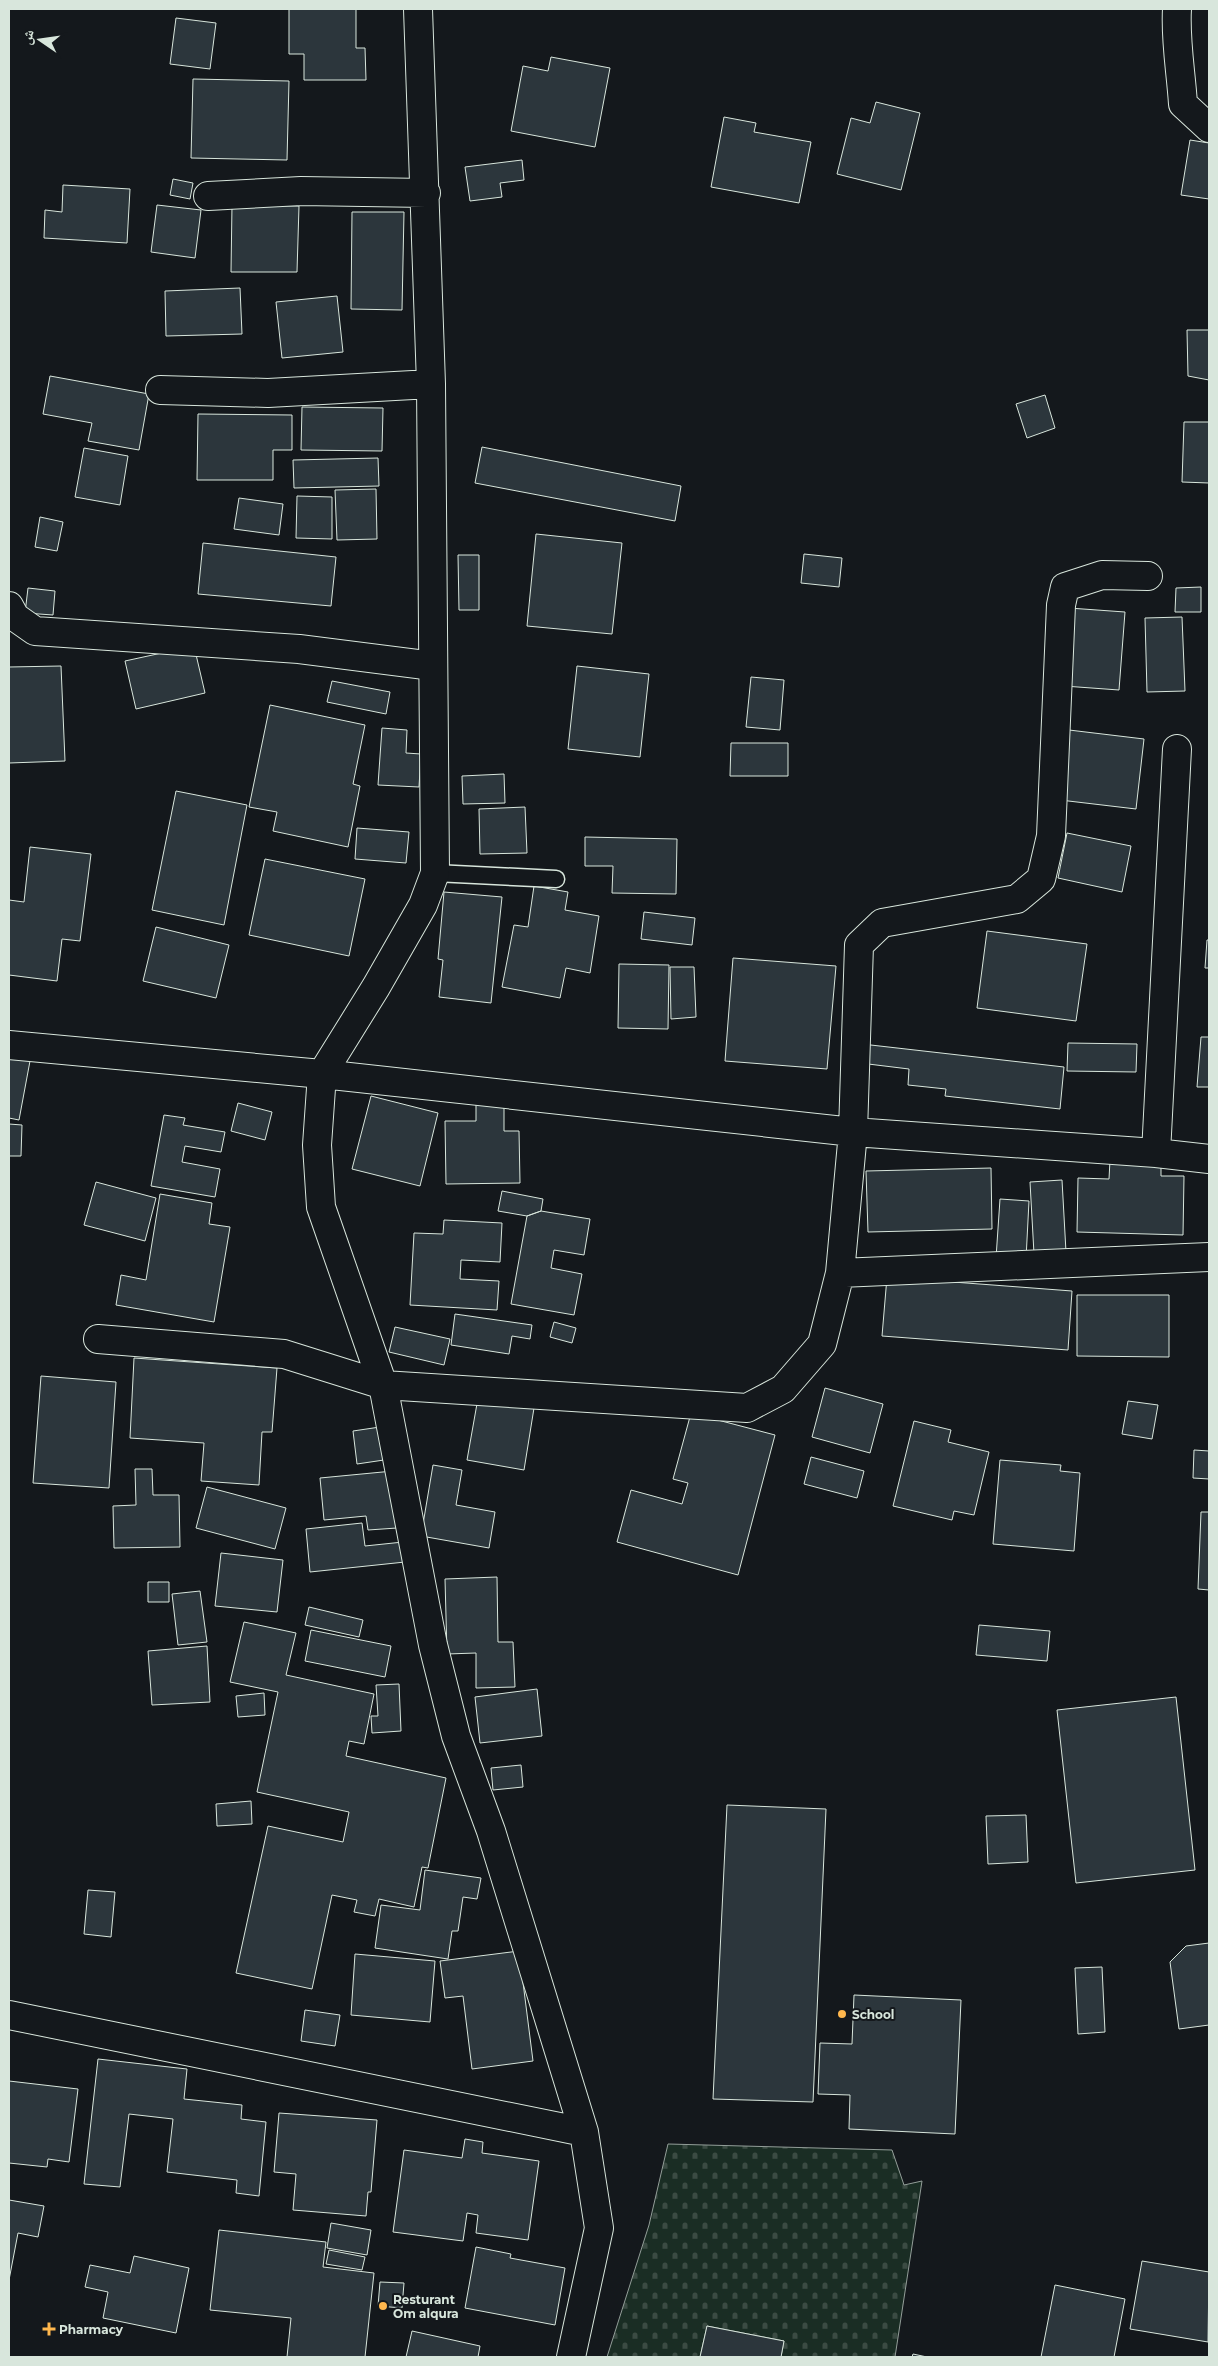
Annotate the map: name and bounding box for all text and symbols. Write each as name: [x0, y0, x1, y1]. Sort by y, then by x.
north arrow: [15, 15, 65, 65]
text: ش: [17, 28, 38, 46]
place label: School: [852, 2007, 894, 2022]
marker: School: [836, 2008, 848, 2020]
place label: Resturant Om alqura: [393, 2292, 459, 2321]
marker: Resturant Om alqura: [377, 2300, 389, 2312]
place label: Pharmacy: [59, 2322, 124, 2337]
marker: Pharmacy: [43, 2323, 55, 2335]

